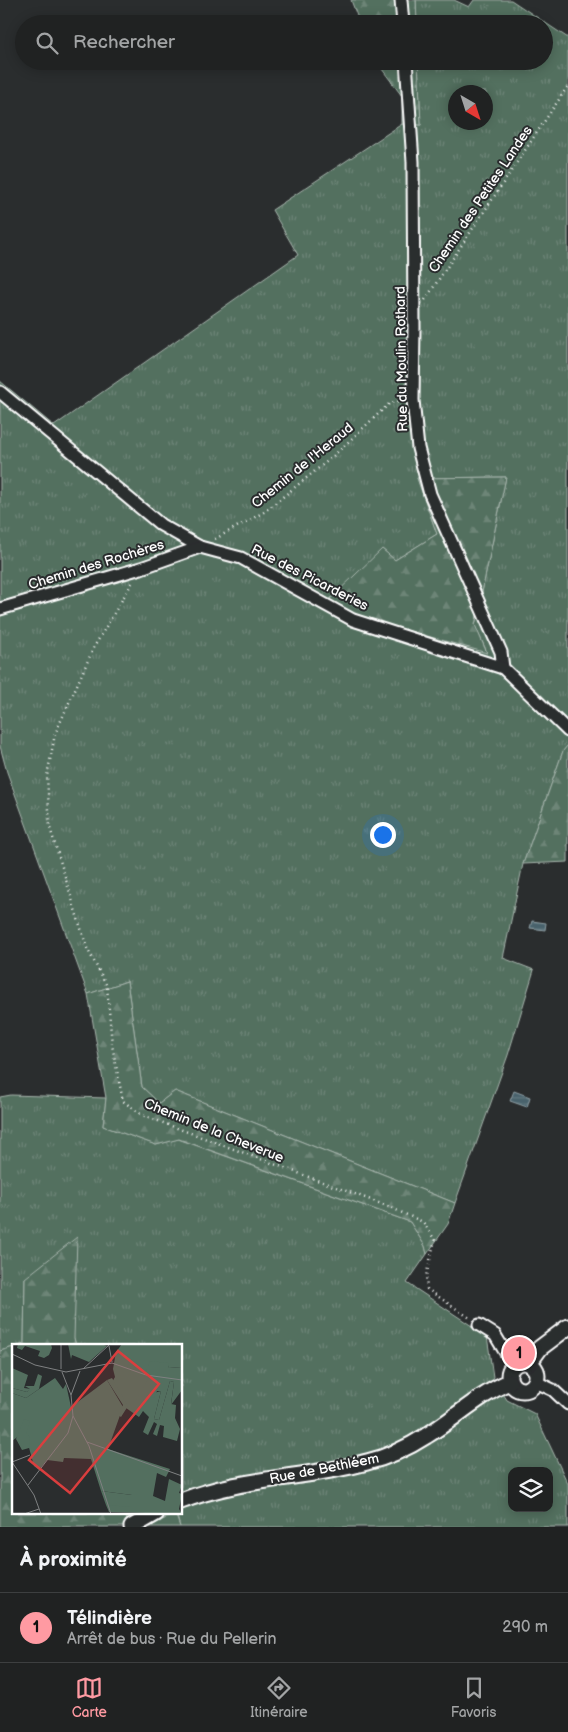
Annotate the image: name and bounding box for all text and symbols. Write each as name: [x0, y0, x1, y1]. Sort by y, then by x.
search box: [15, 15, 553, 70]
icon: search: [33, 29, 61, 57]
text: Rechercher: [73, 31, 175, 54]
north arrow: [448, 85, 493, 130]
street label: Chemin des Petites Landes: [425, 123, 536, 276]
street label: Rue du Moulin Rothard: [392, 286, 411, 432]
street label: Chemin de l'Heraud: [248, 419, 357, 512]
street label: Chemin des Rochères: [26, 536, 166, 593]
street label: Rue des Picarderies: [248, 541, 371, 614]
your location: [370, 822, 396, 848]
street label: Chemin de la Cheverue: [141, 1095, 286, 1166]
pin: 1: [503, 1334, 535, 1372]
inset map: [12, 1344, 182, 1514]
street label: Rue de Bethléem: [268, 1450, 380, 1487]
map controls: [508, 1467, 553, 1512]
button: layers: [508, 1467, 553, 1512]
text: À proximité: [20, 1547, 127, 1572]
text: Télindière: [67, 1607, 152, 1630]
text: 1: [33, 1618, 39, 1637]
text: 290 m: [502, 1618, 548, 1637]
text: Arrêt de bus · Rue du Pellerin: [67, 1630, 276, 1649]
tab: Carte: [72, 1674, 107, 1721]
tab: Itinéraire: [250, 1674, 307, 1721]
tab: Favoris: [451, 1674, 496, 1721]

